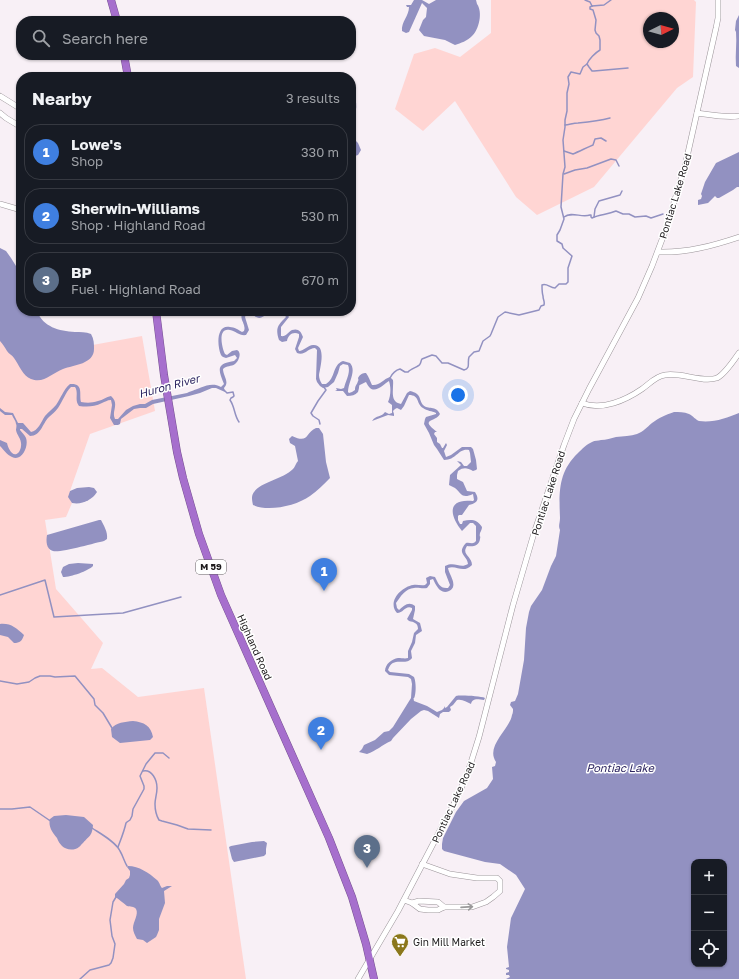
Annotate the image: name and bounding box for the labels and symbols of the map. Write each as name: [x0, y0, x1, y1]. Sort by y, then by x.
north arrow: [643, 12, 679, 48]
street label: Pontiac Lake Road: [656, 152, 694, 240]
water label: Huron River: [137, 371, 202, 400]
your location: [448, 385, 468, 405]
street label: Pontiac Lake Road: [529, 449, 567, 537]
pin: 1: [311, 558, 337, 591]
road number: M 59: [196, 560, 226, 574]
street label: Highland Road: [235, 612, 275, 682]
pin: 2: [308, 717, 334, 750]
street label: Pontiac Lake Road: [429, 759, 477, 845]
water label: Pontiac Lake: [586, 761, 655, 774]
pin: 3: [354, 835, 380, 868]
one-way arrow: [460, 903, 473, 910]
supermarket icon: Gin Mill Market: [390, 932, 410, 957]
place label: Gin Mill Market: [413, 936, 485, 948]

